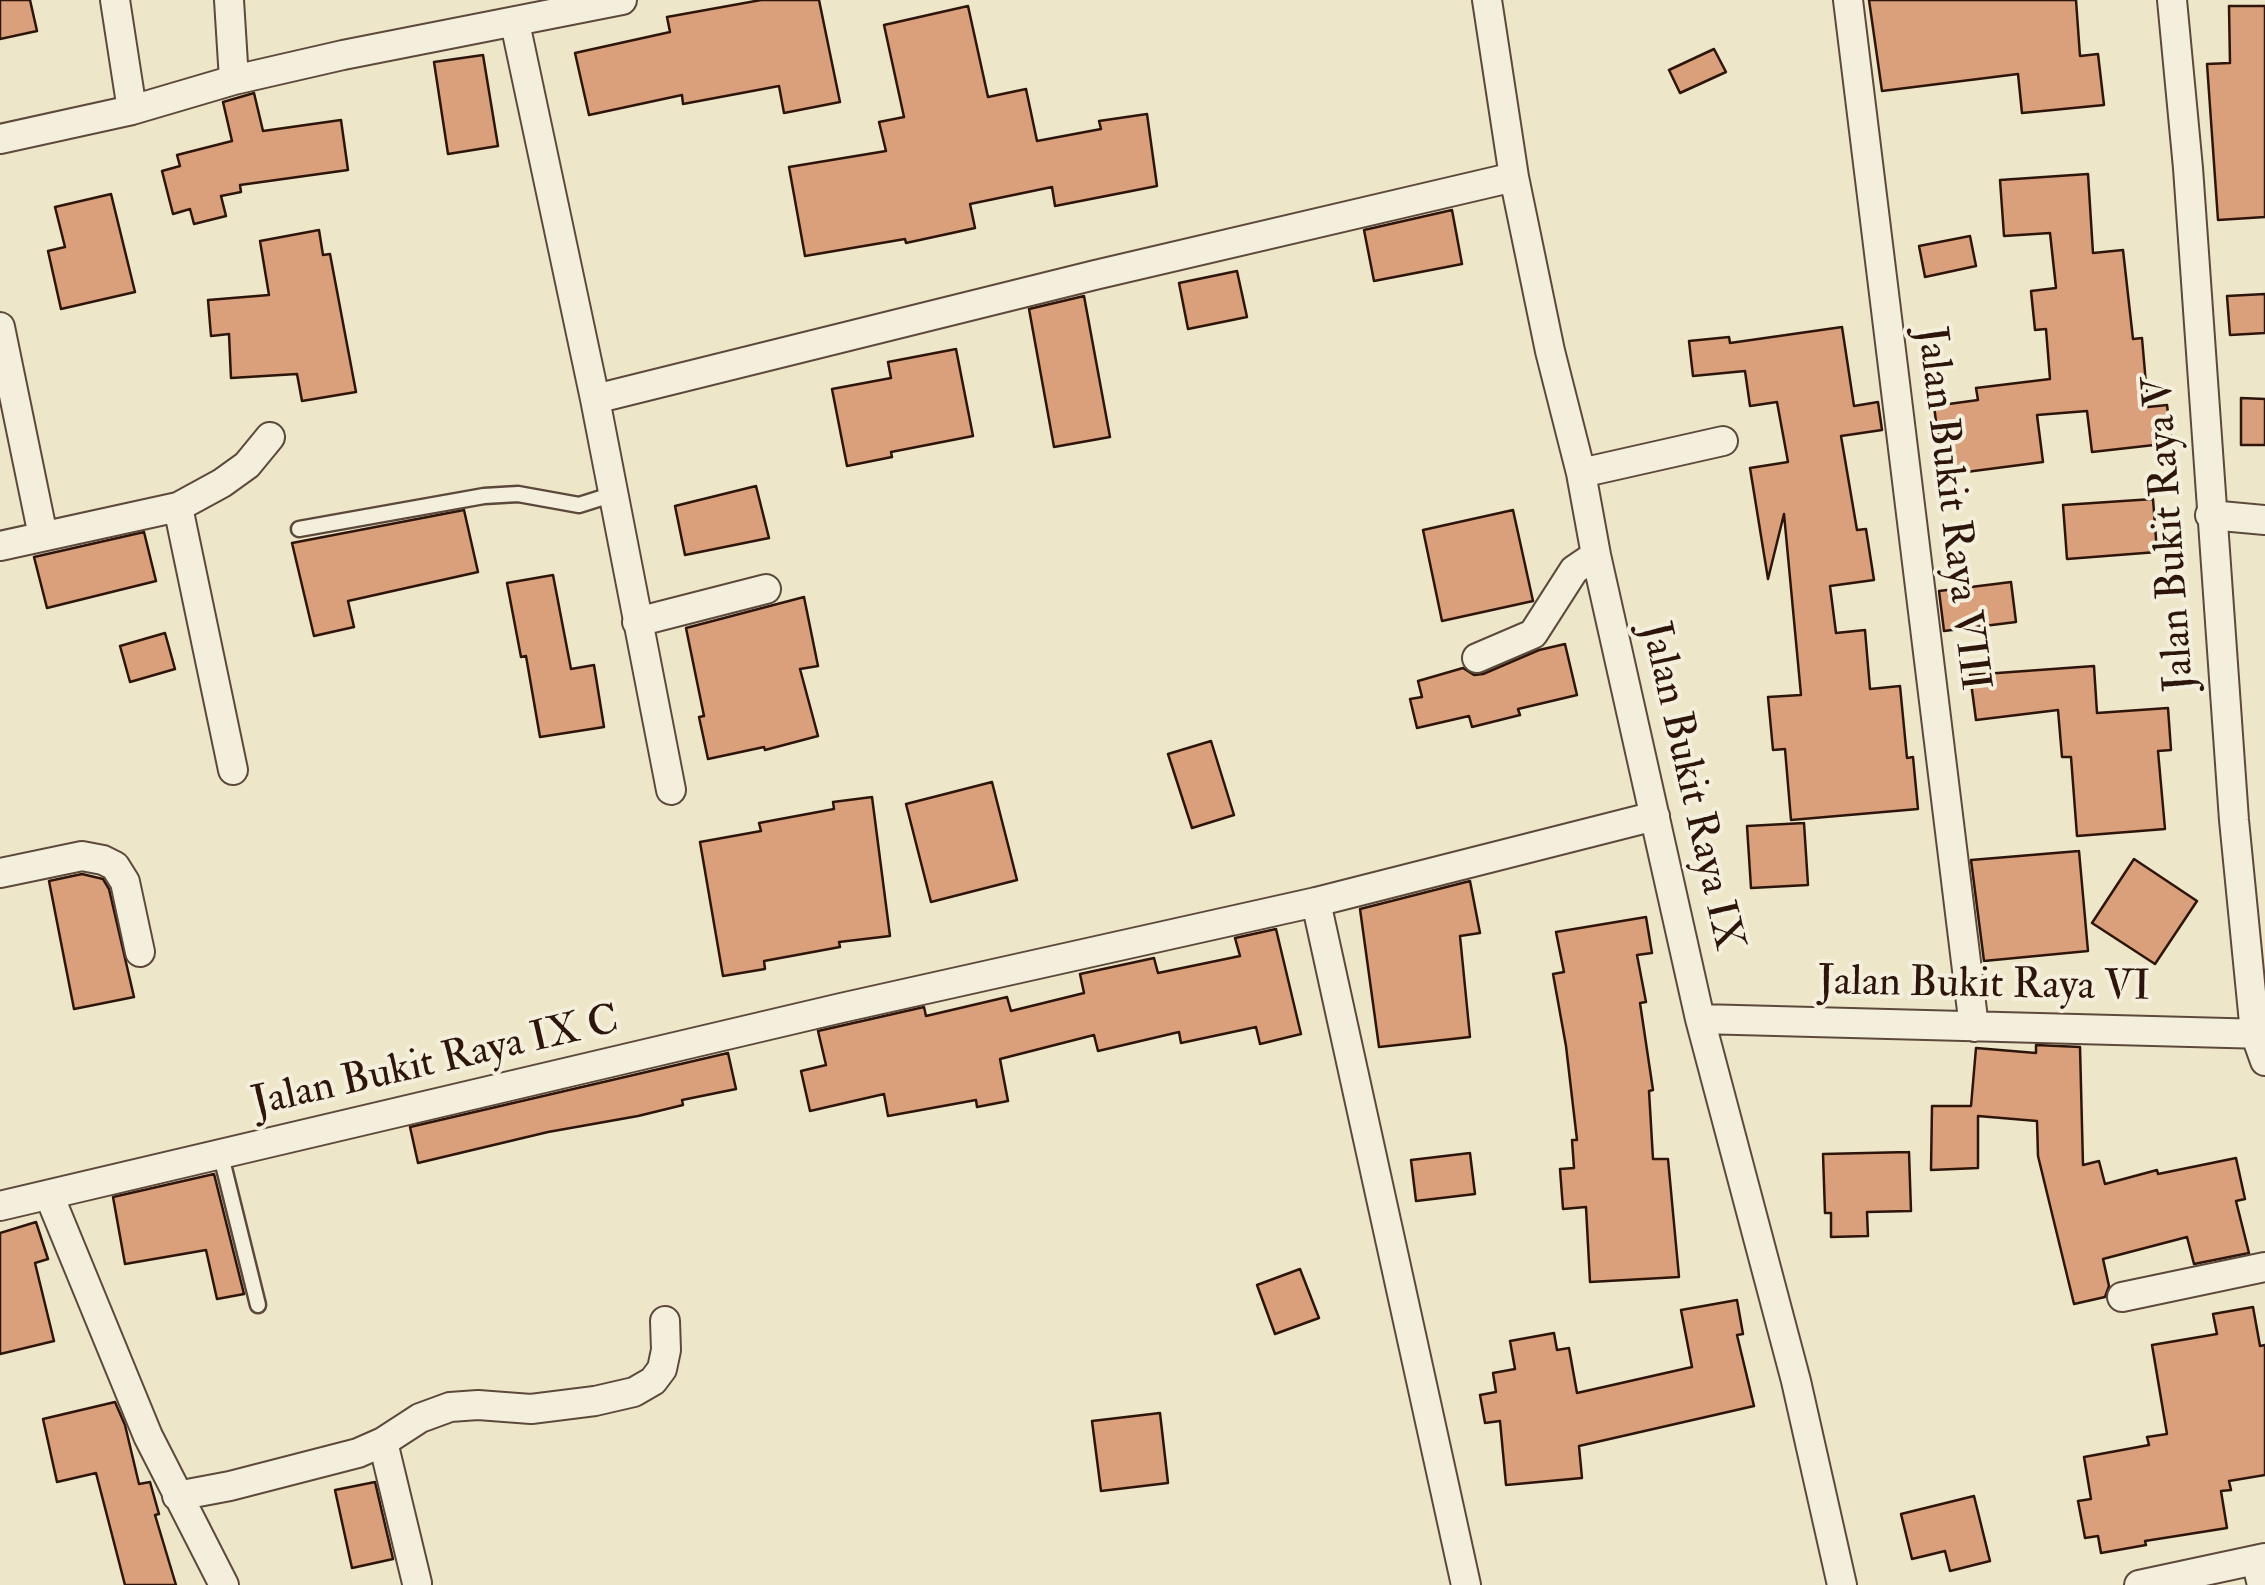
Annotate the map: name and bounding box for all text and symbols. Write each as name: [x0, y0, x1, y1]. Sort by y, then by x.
street label: Jalan Bukit Raya VIII: [1903, 324, 1997, 694]
street label: Jalan Bukit Raya V: [2136, 375, 2208, 693]
street label: Jalan Bukit Raya IX: [1627, 618, 1751, 956]
street label: Jalan Bukit Raya VI: [1817, 959, 2151, 1015]
street label: Jalan Bukit Raya IX C: [248, 997, 624, 1131]

